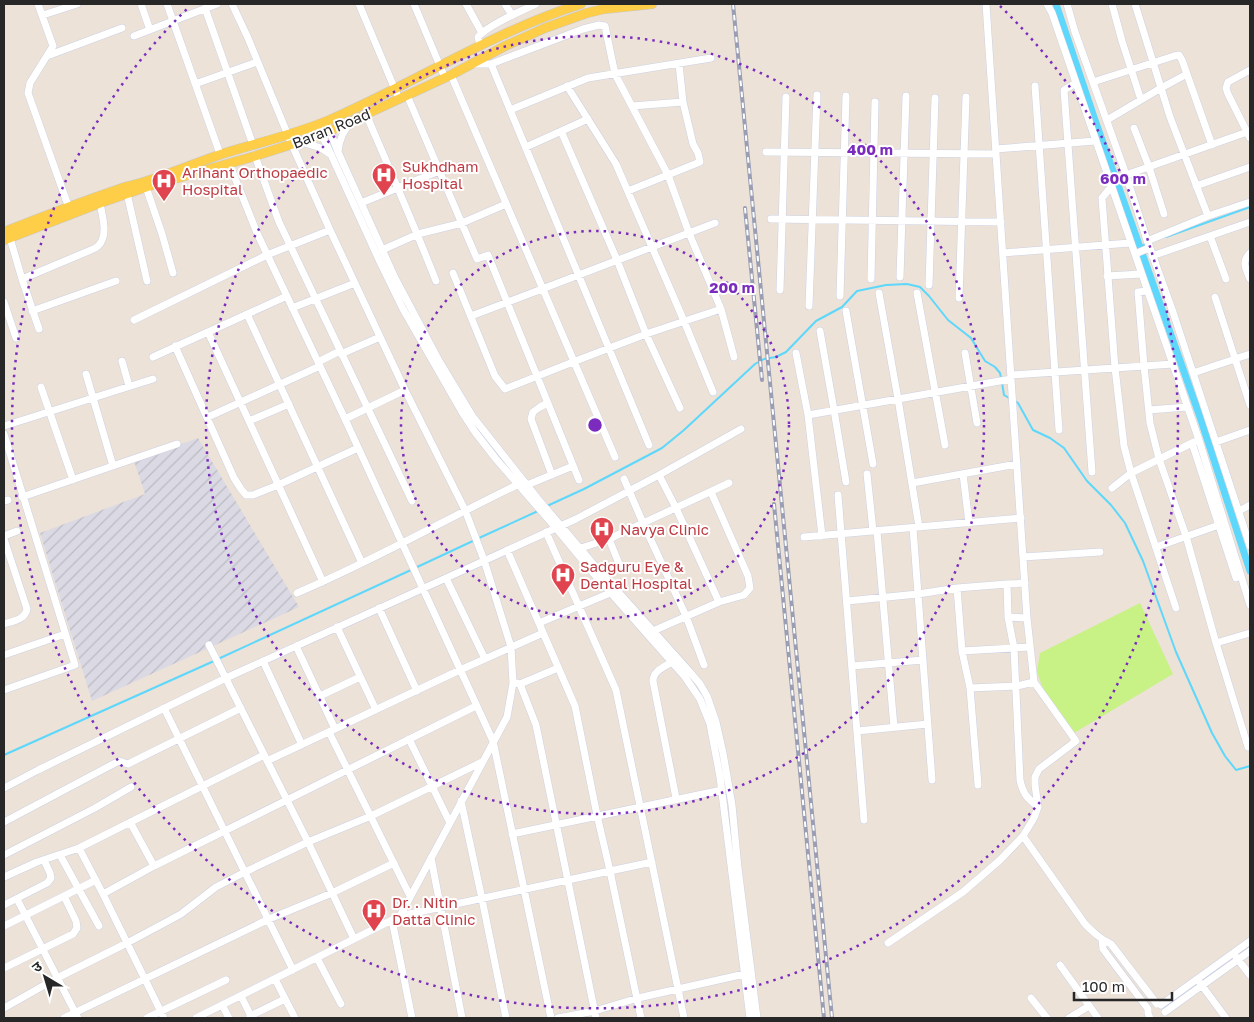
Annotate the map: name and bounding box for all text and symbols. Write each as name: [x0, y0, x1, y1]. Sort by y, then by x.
street label: Baran Road: [289, 104, 373, 152]
text: 400 m: [847, 140, 893, 158]
place label: Sukhdham Hospital: [402, 157, 479, 192]
hospital icon: Sukhdham Hospital: [371, 162, 397, 196]
place label: Arihant Orthopaedic Hospital: [182, 163, 328, 198]
hospital icon: Arihant Orthopaedic Hospital: [151, 168, 177, 202]
text: 600 m: [1100, 169, 1146, 187]
text: 200 m: [709, 278, 755, 296]
centre of rings: [586, 416, 604, 434]
hospital icon: Navya Clinic: [589, 516, 615, 550]
place label: Navya Clinic: [620, 520, 709, 538]
place label: Sadguru Eye & Dental Hospital: [580, 557, 692, 592]
hospital icon: Sadguru Eye & Dental Hospital: [550, 562, 576, 596]
place label: Dr. . Nitin Datta Clinic: [392, 893, 475, 928]
hospital icon: Dr. . Nitin Datta Clinic: [361, 898, 387, 932]
north arrow: [20, 952, 70, 1002]
text: उ: [28, 957, 46, 976]
scale bar: [1074, 970, 1172, 1002]
text: 100 m: [1082, 977, 1125, 995]

